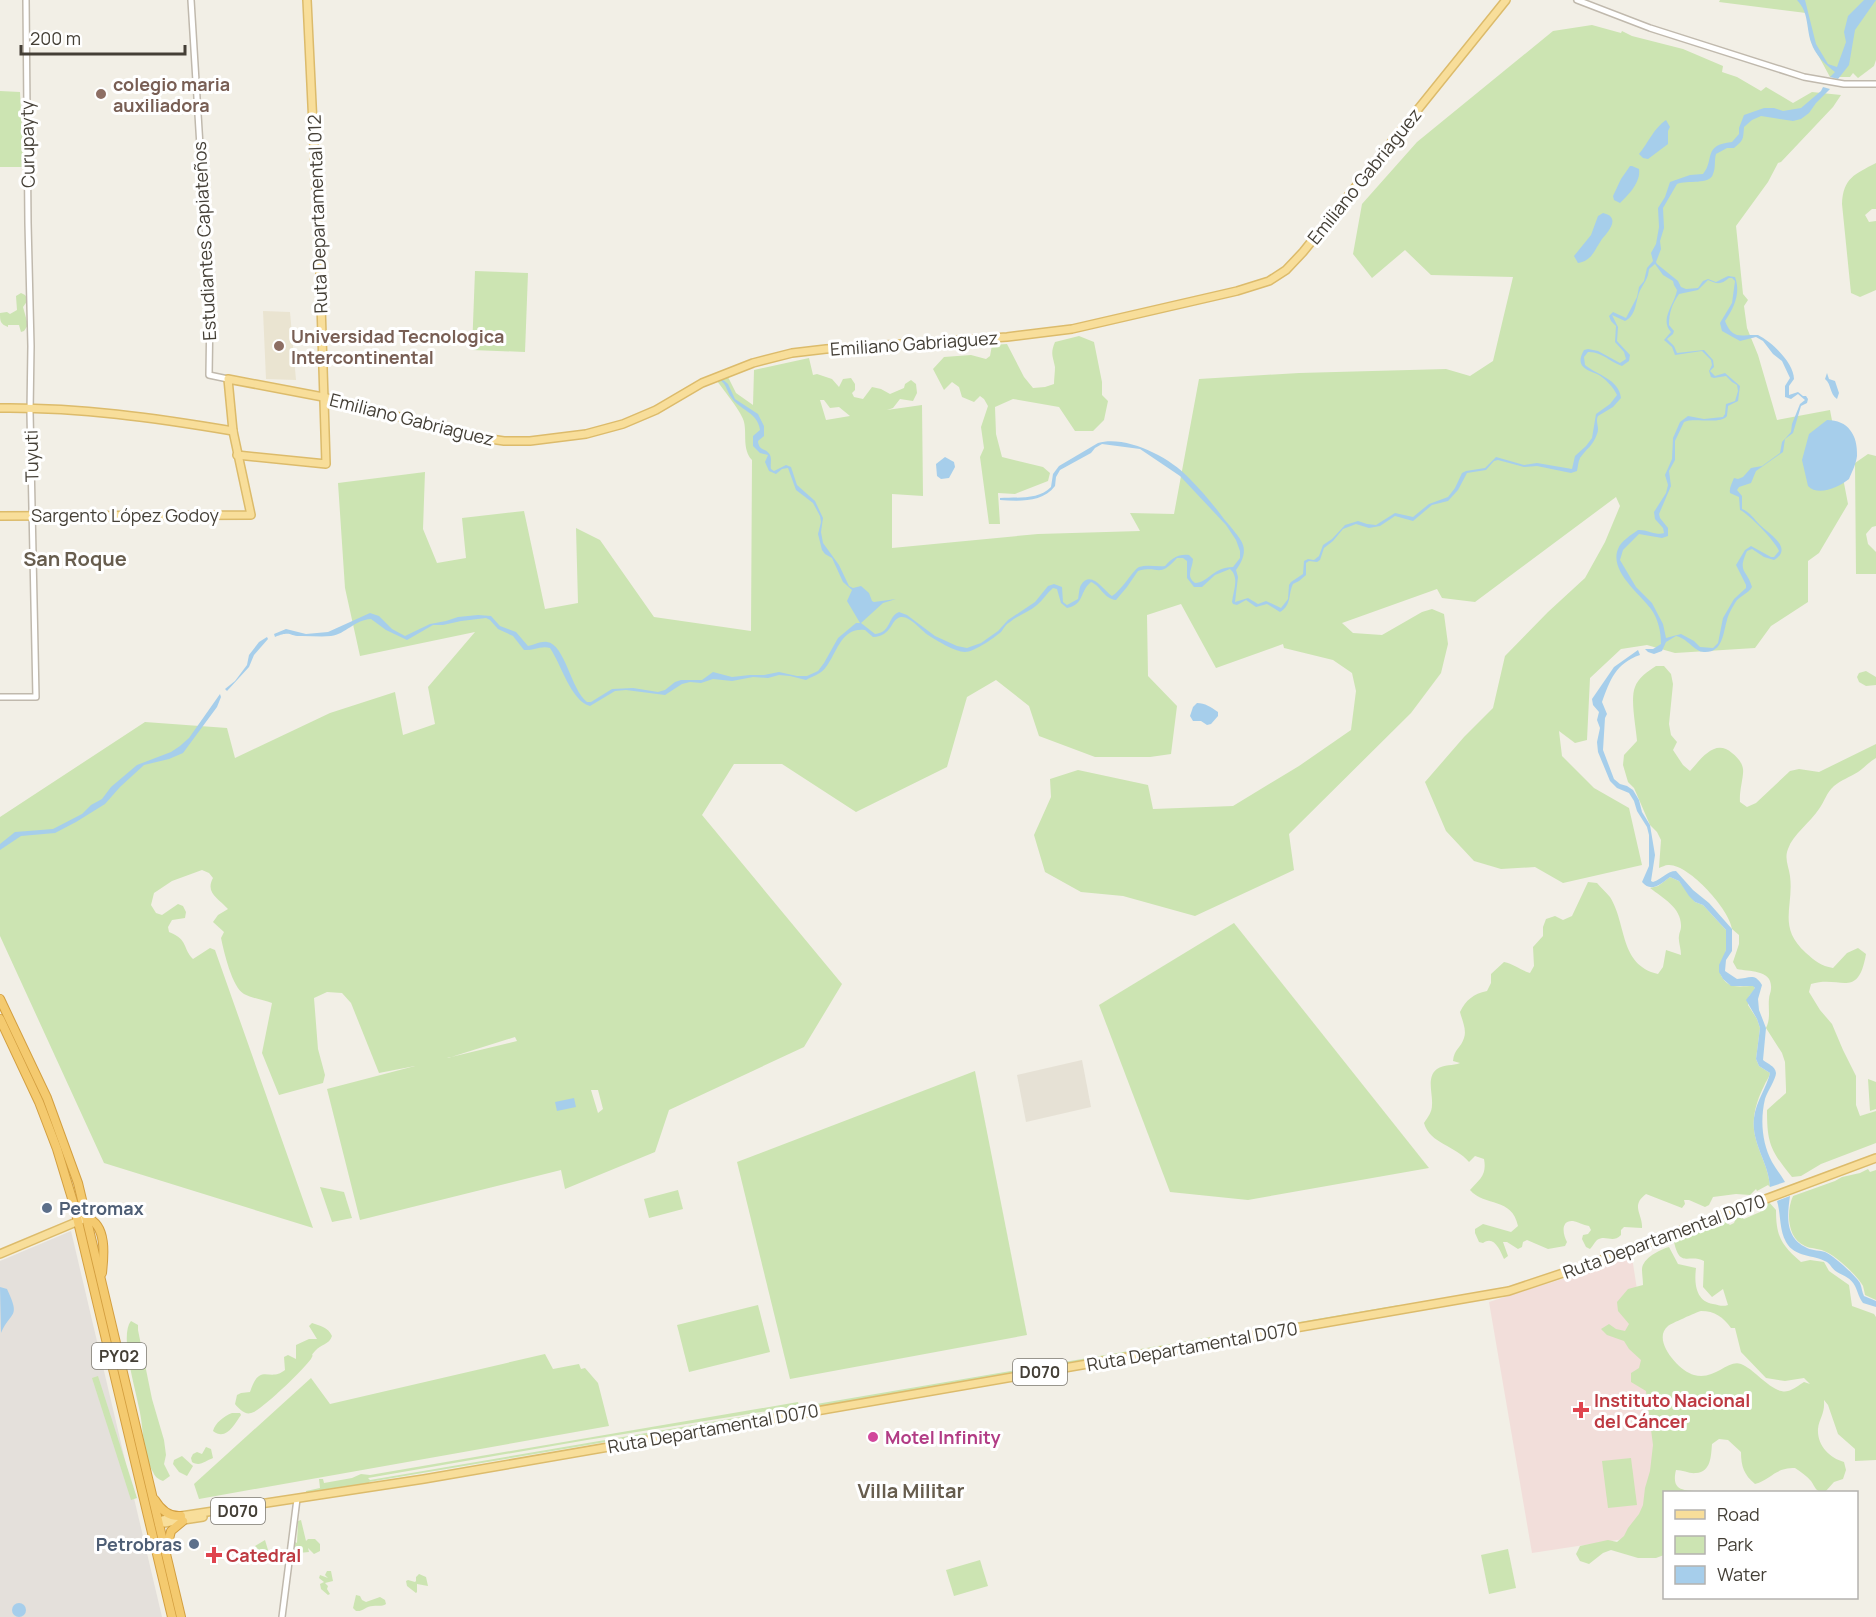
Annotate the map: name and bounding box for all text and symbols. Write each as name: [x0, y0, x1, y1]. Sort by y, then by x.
scale bar: [21, 18, 184, 56]
text: 200 m: [30, 26, 81, 50]
place label: colegio maria auxiliadora: [113, 72, 230, 117]
marker: colegio maria auxiliadora: [94, 87, 108, 101]
street label: Curupayty: [14, 100, 40, 188]
street label: Emiliano Gabriaguez: [1302, 103, 1426, 249]
street label: Ruta Departamental 012: [302, 114, 332, 314]
street label: Estudiantes Capiateños: [187, 141, 221, 341]
place label: Universidad Tecnologica Intercontinental: [291, 324, 504, 369]
street label: Emiliano Gabriaguez: [829, 325, 999, 361]
marker: Universidad Tecnologica Intercontinental: [272, 339, 286, 353]
street label: Emiliano Gabriaguez: [327, 387, 497, 451]
street label: Tuyuti: [19, 430, 43, 482]
street label: Sargento López Godoy: [31, 503, 219, 527]
district label: San Roque: [23, 545, 127, 572]
street label: Ruta Departamental D070: [1559, 1188, 1769, 1284]
place label: Petromax: [59, 1196, 144, 1220]
marker: Petromax: [40, 1201, 54, 1215]
street label: Ruta Departamental D070: [1085, 1316, 1299, 1376]
road number: PY02: [92, 1343, 146, 1369]
road number: D070: [1013, 1359, 1067, 1385]
place label: Instituto Nacional del Cáncer: [1594, 1388, 1750, 1433]
street label: Ruta Departamental D070: [606, 1398, 820, 1458]
marker: Instituto Nacional del Cáncer: [1572, 1401, 1590, 1419]
place label: Motel Infinity: [885, 1425, 1001, 1449]
marker: Motel Infinity: [866, 1430, 880, 1444]
district label: Villa Militar: [858, 1477, 964, 1504]
legend: [1663, 1491, 1858, 1599]
road number: D070: [211, 1498, 265, 1524]
text: Road: [1717, 1502, 1760, 1526]
place label: Petrobras: [96, 1532, 182, 1556]
text: Park: [1717, 1532, 1754, 1556]
marker: Petrobras: [187, 1537, 201, 1551]
place label: Catedral: [226, 1543, 301, 1567]
marker: Catedral: [207, 1548, 221, 1562]
text: Water: [1717, 1562, 1767, 1586]

